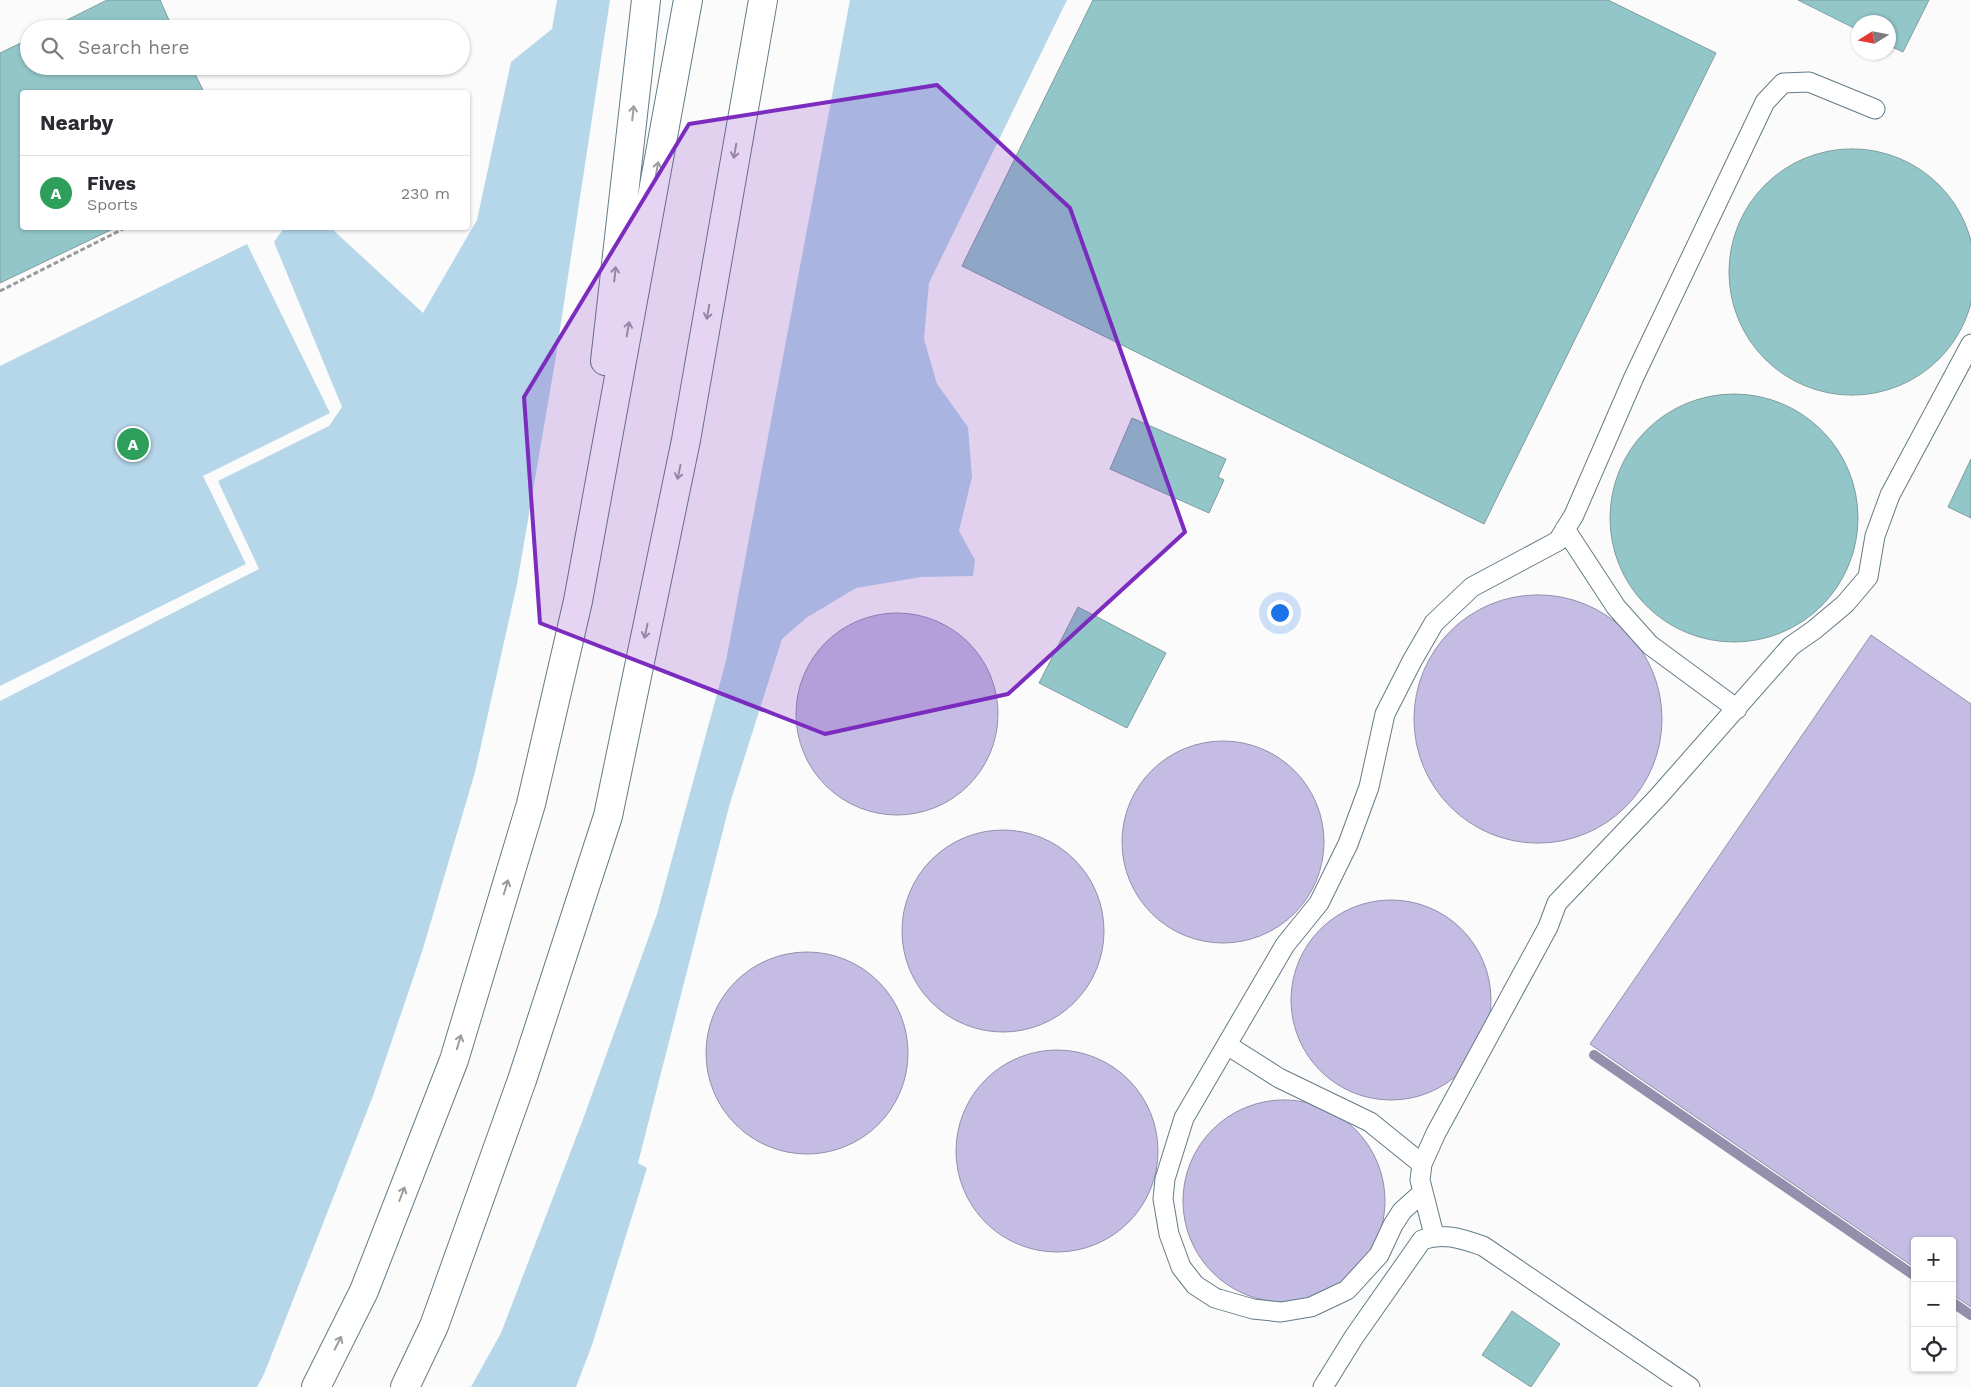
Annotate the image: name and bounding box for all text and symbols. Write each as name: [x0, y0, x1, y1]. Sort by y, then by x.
north arrow: [1851, 15, 1896, 60]
search box: [20, 20, 470, 75]
icon: search: [38, 34, 66, 62]
text: Search here: [78, 36, 189, 59]
one-way arrow: [628, 105, 638, 121]
text: Nearby: [40, 110, 113, 135]
one-way arrow: [730, 143, 740, 159]
one-way arrow: [653, 162, 663, 178]
text: Fives: [87, 172, 136, 195]
text: A: [51, 184, 61, 203]
text: 230 m: [401, 184, 450, 203]
text: Sports: [87, 195, 138, 214]
one-way arrow: [610, 266, 620, 282]
one-way arrow: [702, 303, 712, 319]
one-way arrow: [623, 321, 633, 337]
pin: A: [117, 425, 149, 463]
one-way arrow: [674, 463, 683, 479]
your location: [1267, 600, 1293, 626]
one-way arrow: [641, 622, 651, 638]
one-way arrow: [501, 879, 511, 895]
one-way arrow: [455, 1035, 465, 1051]
one-way arrow: [398, 1187, 407, 1202]
map controls: [1911, 1237, 1956, 1372]
button: +: [1911, 1237, 1956, 1282]
button: −: [1911, 1282, 1956, 1327]
button: locate: [1911, 1327, 1956, 1372]
one-way arrow: [333, 1336, 343, 1351]

